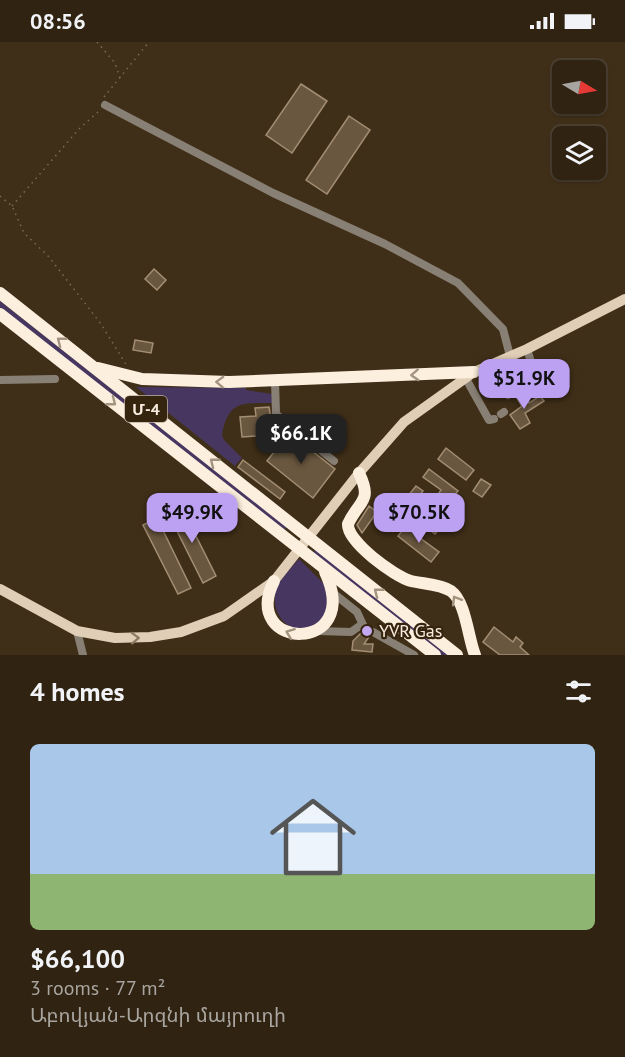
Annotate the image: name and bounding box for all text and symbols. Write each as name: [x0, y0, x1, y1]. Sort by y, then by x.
text: 08:56: [30, 7, 86, 35]
north arrow: [552, 60, 606, 114]
map controls: [552, 60, 606, 180]
button: layers: [552, 126, 606, 180]
one-way arrow: [57, 338, 68, 349]
pin: $51.9K: [475, 359, 573, 410]
text: $51.9K: [493, 365, 555, 391]
one-way arrow: [411, 368, 420, 381]
one-way arrow: [216, 375, 225, 388]
one-way arrow: [105, 394, 116, 405]
road number: Մ-4: [125, 396, 167, 422]
pin: $66.1K: [252, 414, 350, 465]
text: $66.1K: [270, 420, 332, 446]
one-way arrow: [209, 459, 220, 470]
pin: $49.9K: [143, 493, 241, 544]
pin: $70.5K: [370, 493, 468, 544]
text: $49.9K: [161, 499, 223, 525]
text: $70.5K: [388, 499, 450, 525]
one-way arrow: [374, 589, 385, 600]
one-way arrow: [452, 596, 464, 606]
place label: YVR Gas: [379, 619, 442, 642]
marker: YVR Gas: [360, 624, 374, 638]
one-way arrow: [286, 628, 296, 641]
one-way arrow: [130, 631, 139, 644]
text: 4 homes: [30, 675, 125, 708]
icon: filters: [562, 675, 595, 708]
icon: home: [259, 783, 367, 891]
text: $66,100: [30, 942, 125, 975]
text: 3 rooms · 77 m²: [30, 975, 165, 1001]
text: Աբովյան-Արզնի մայրուղի: [30, 1002, 286, 1028]

